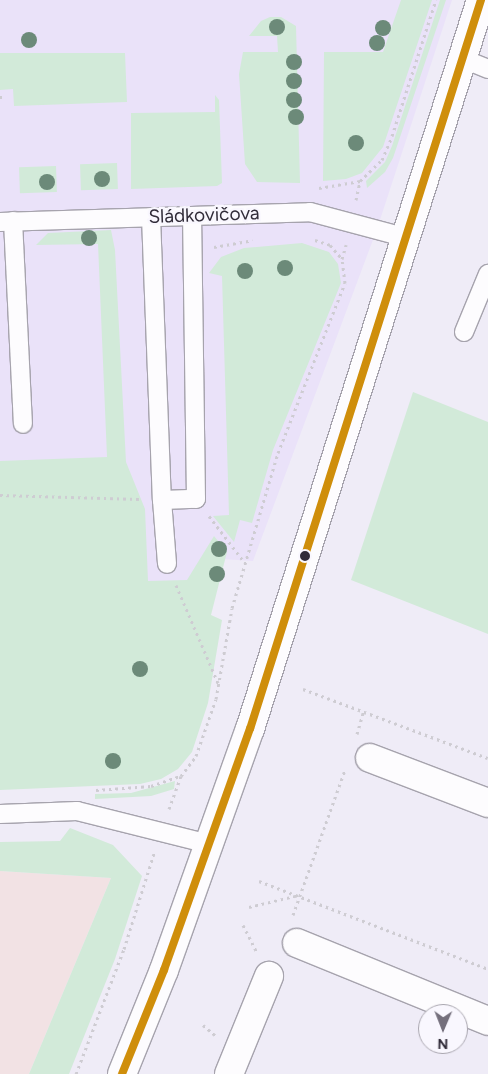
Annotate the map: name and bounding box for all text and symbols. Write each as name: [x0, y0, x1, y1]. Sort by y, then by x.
street label: Sládkovičova: [148, 202, 260, 228]
unlabelled marker: [300, 551, 310, 561]
north arrow: [418, 1004, 468, 1054]
text: N: [437, 1035, 448, 1052]

